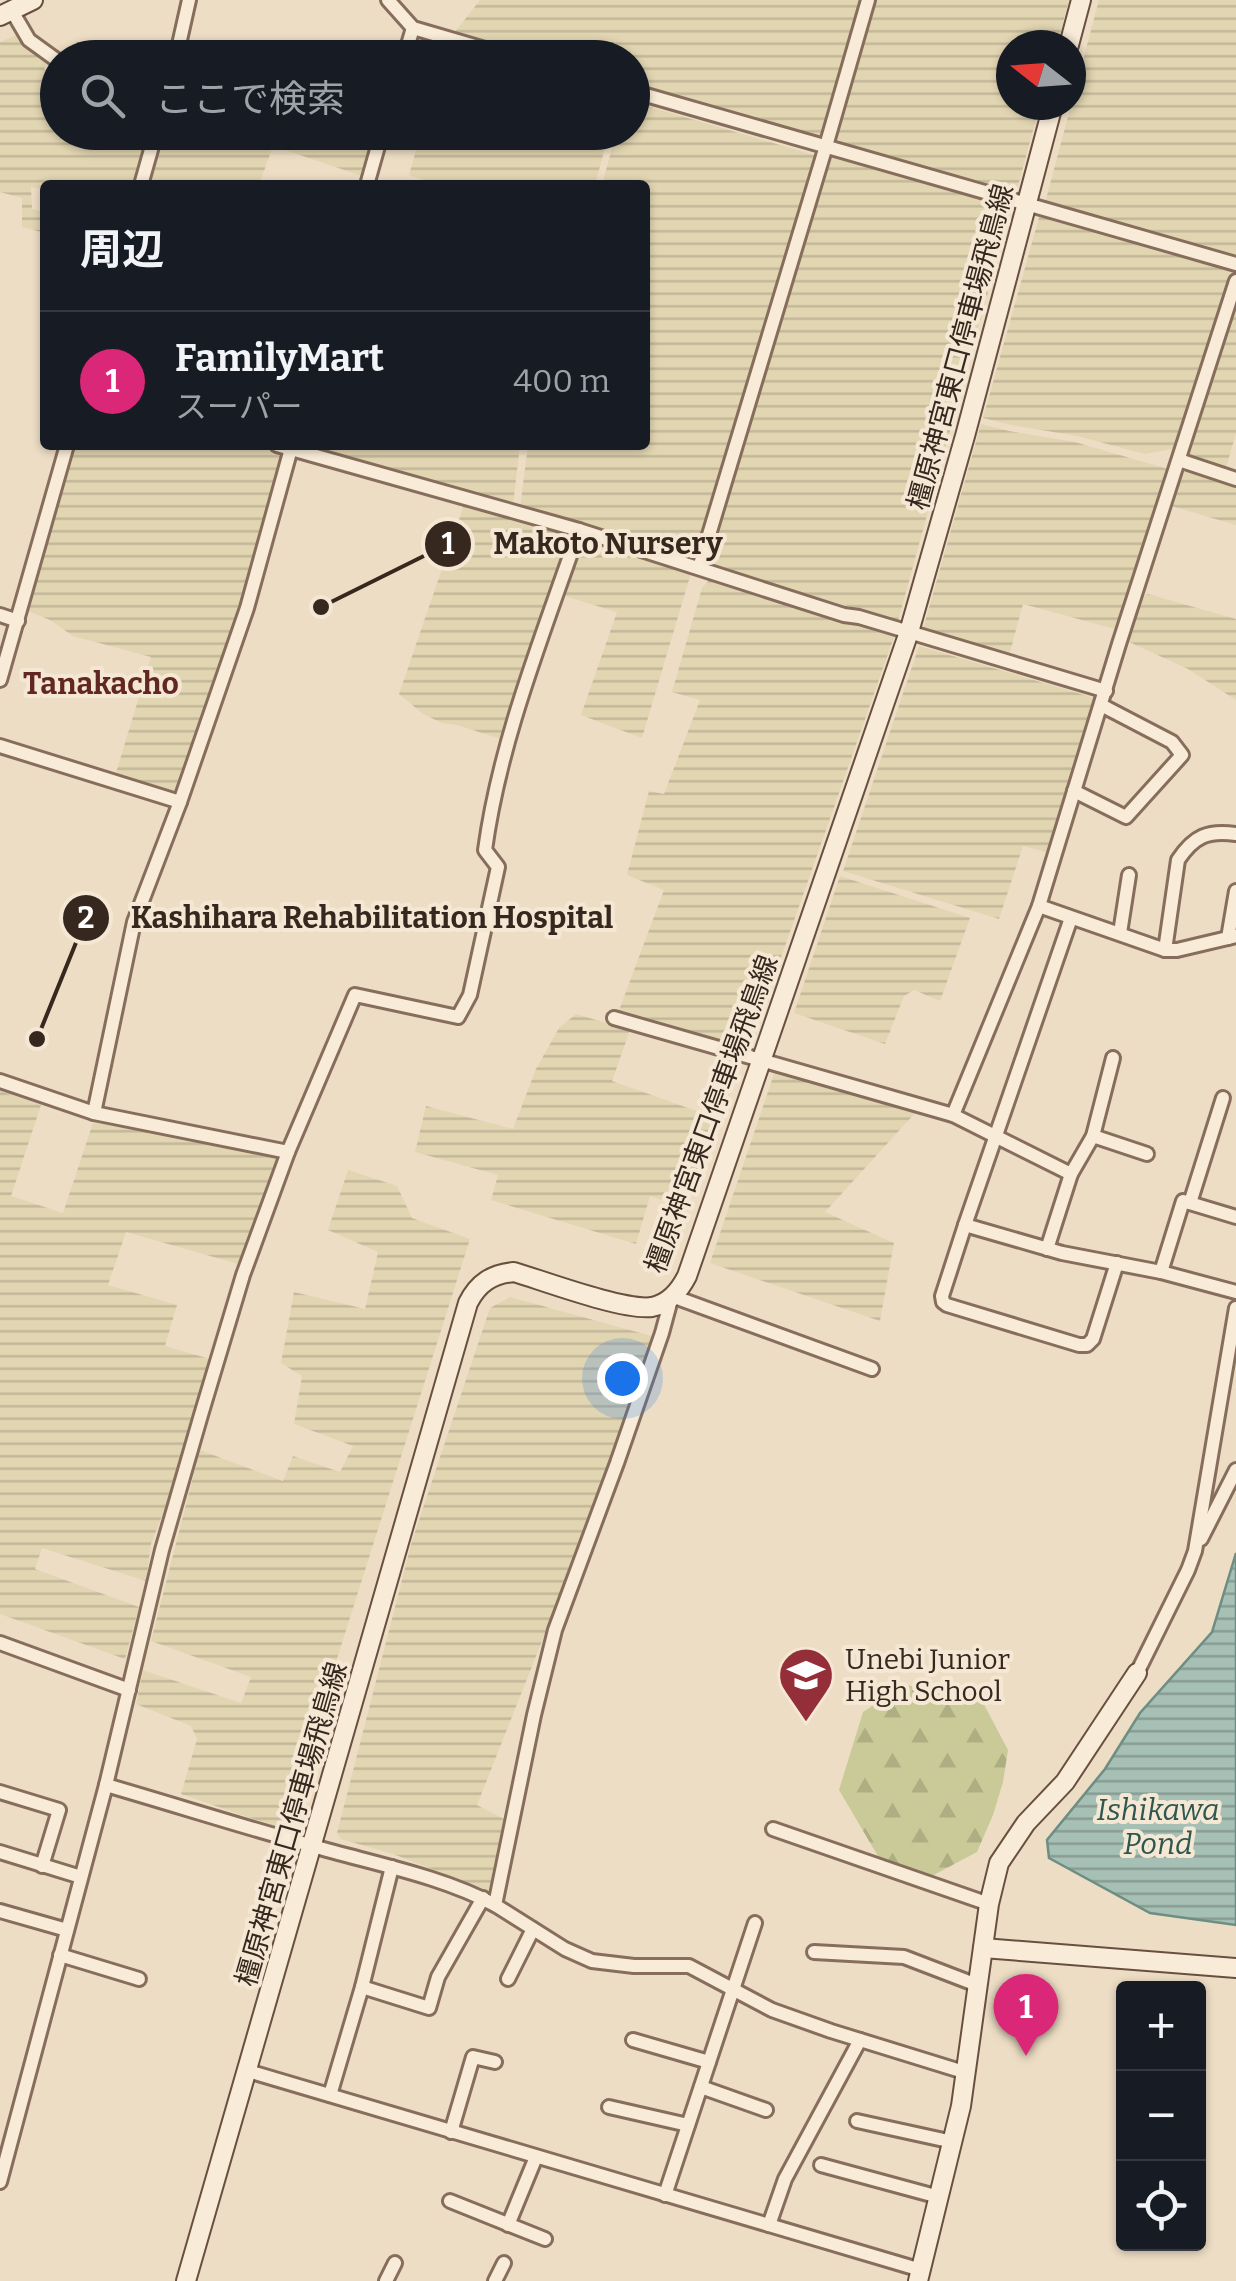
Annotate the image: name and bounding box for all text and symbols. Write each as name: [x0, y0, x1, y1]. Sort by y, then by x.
north arrow: [996, 30, 1086, 120]
search box: [40, 40, 650, 150]
icon: search: [75, 68, 130, 123]
text: ここで検索: [155, 76, 345, 122]
street label: 橿原神宮東口停車場飛鳥線: [901, 181, 1020, 514]
text: 周辺: [80, 225, 164, 275]
text: FamilyMart: [175, 335, 384, 381]
text: 1: [106, 362, 119, 400]
text: 400 m: [513, 362, 610, 400]
text: スーパー: [175, 388, 303, 426]
callout: Makoto Nursery: [423, 514, 742, 574]
text: 1: [442, 526, 455, 562]
text: Makoto Nursery: [493, 526, 723, 562]
district label: Tanakacho: [23, 666, 179, 702]
callout: Kashihara Rehabilitation Hospital: [61, 888, 634, 948]
text: 2: [78, 900, 94, 936]
text: Kashihara Rehabilitation Hospital: [131, 900, 613, 936]
street label: 橿原神宮東口停車場飛鳥線: [639, 951, 784, 1278]
your location: [597, 1353, 648, 1404]
place label: Unebi Junior High School: [845, 1643, 1010, 1708]
school or university icon: Unebi Junior High School: [776, 1645, 836, 1724]
street label: 橿原神宮東口停車場飛鳥線: [229, 1658, 354, 1990]
water label: Ishikawa Pond: [1097, 1792, 1220, 1862]
pin: 1: [994, 1974, 1058, 2056]
map controls: [1116, 1981, 1206, 2251]
button: +: [1116, 1981, 1206, 2071]
button: −: [1116, 2071, 1206, 2161]
button: locate: [1116, 2161, 1206, 2251]

